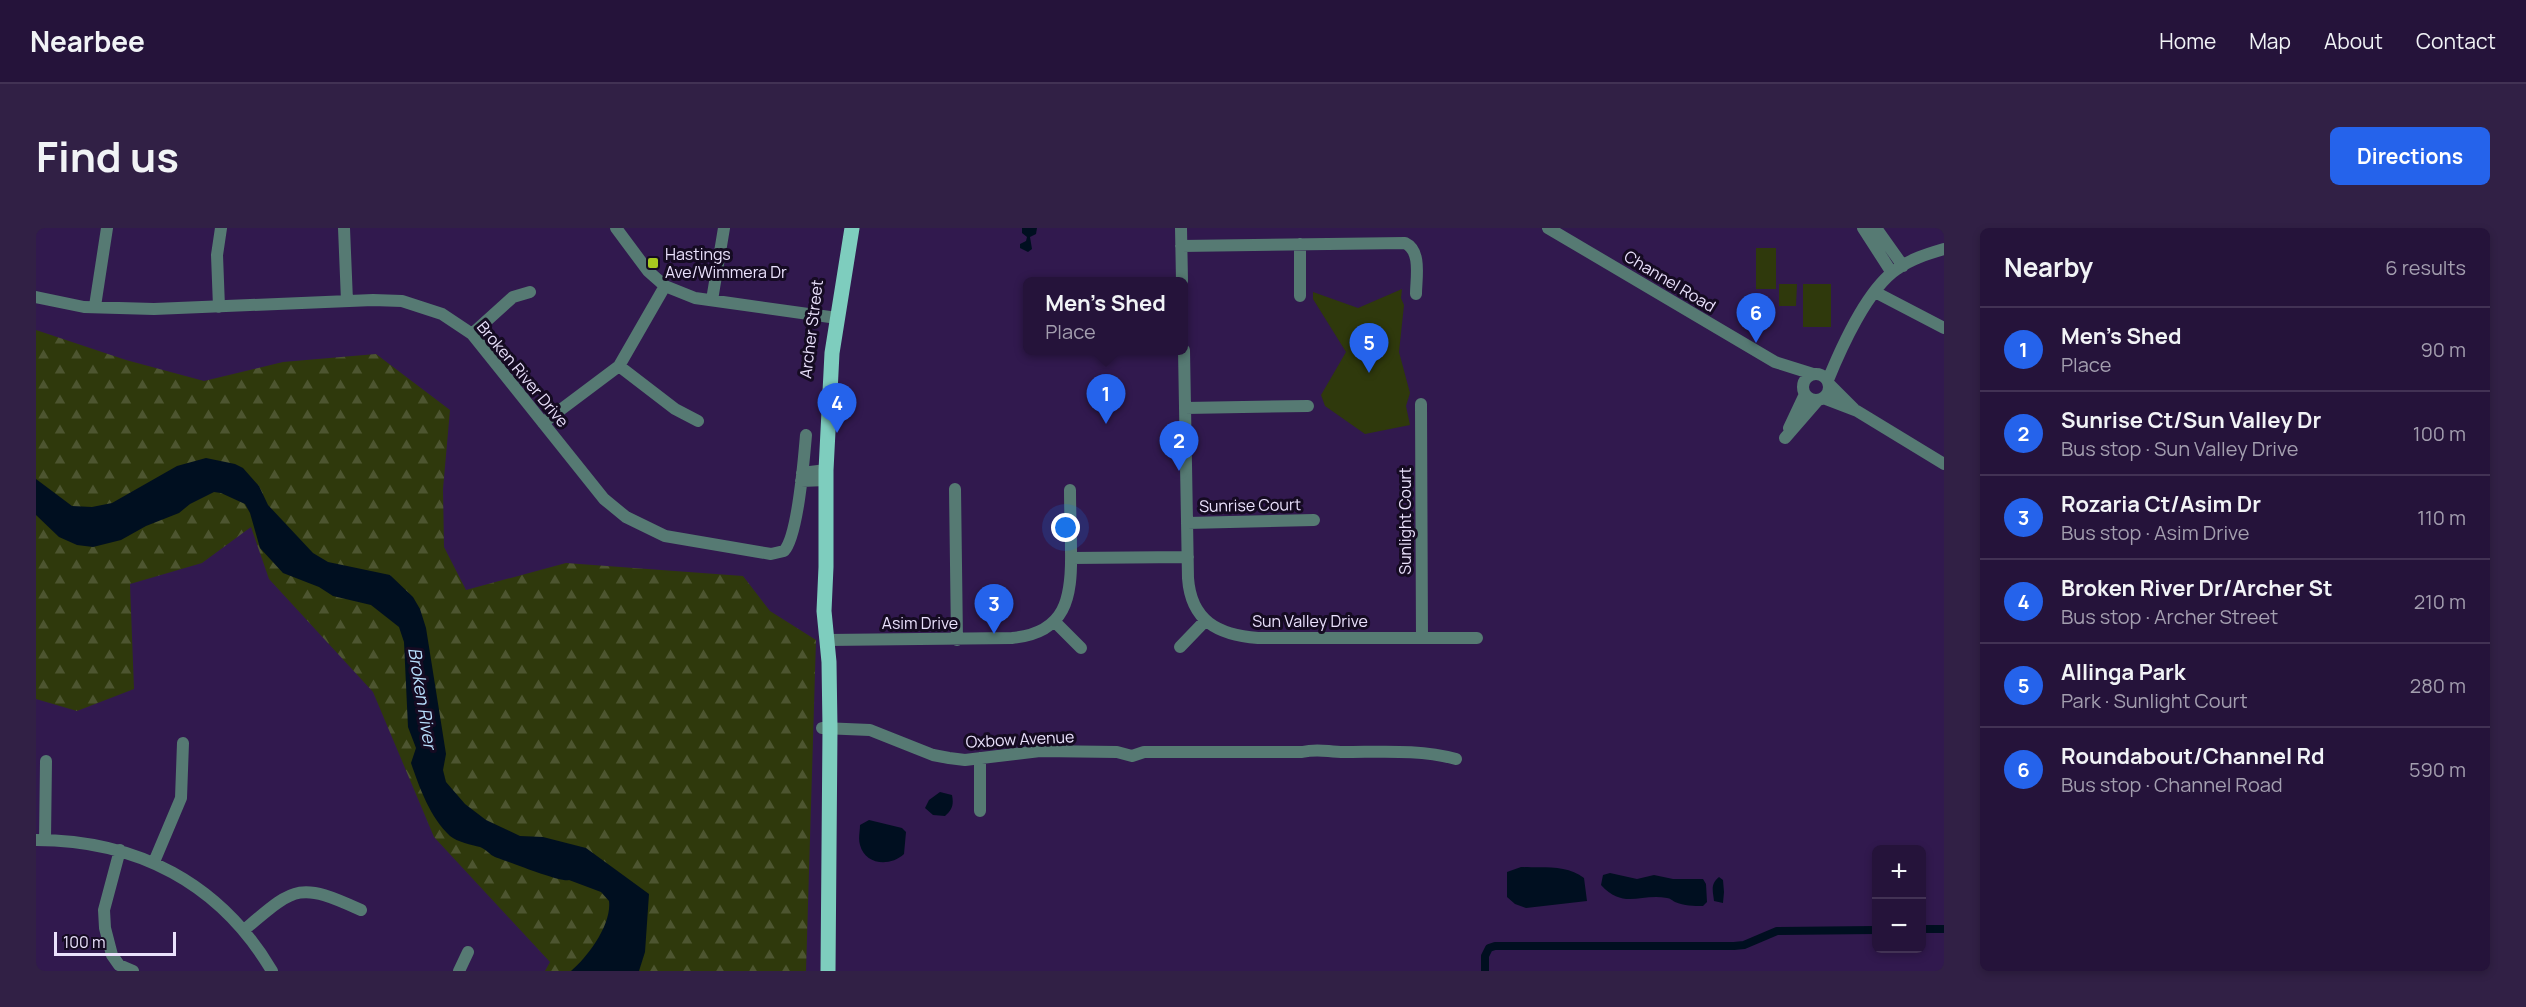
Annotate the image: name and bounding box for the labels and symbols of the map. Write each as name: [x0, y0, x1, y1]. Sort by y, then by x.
place label: Hastings Ave/Wimmera Dr: [665, 243, 787, 283]
street label: Channel Road: [1620, 245, 1720, 317]
marker: Hastings Ave/Wimmera Dr: [646, 256, 660, 270]
street label: Archer Street: [794, 278, 828, 380]
pin: 6: [1736, 294, 1776, 343]
street label: Broken River Drive: [472, 316, 574, 432]
pin: 5: [1350, 324, 1388, 373]
pin: 1: [1086, 374, 1126, 424]
pin: 4: [818, 384, 856, 433]
pin: 2: [1160, 422, 1198, 471]
street label: Sunlight Court: [1394, 467, 1416, 575]
street label: Sunrise Court: [1199, 493, 1301, 517]
your location: [1051, 513, 1080, 542]
pin: 3: [974, 584, 1014, 634]
street label: Sun Valley Drive: [1252, 610, 1368, 632]
street label: Asim Drive: [882, 612, 958, 634]
water label: Broken River: [403, 645, 443, 753]
street label: Oxbow Avenue: [965, 725, 1075, 753]
scale bar: [54, 929, 176, 956]

